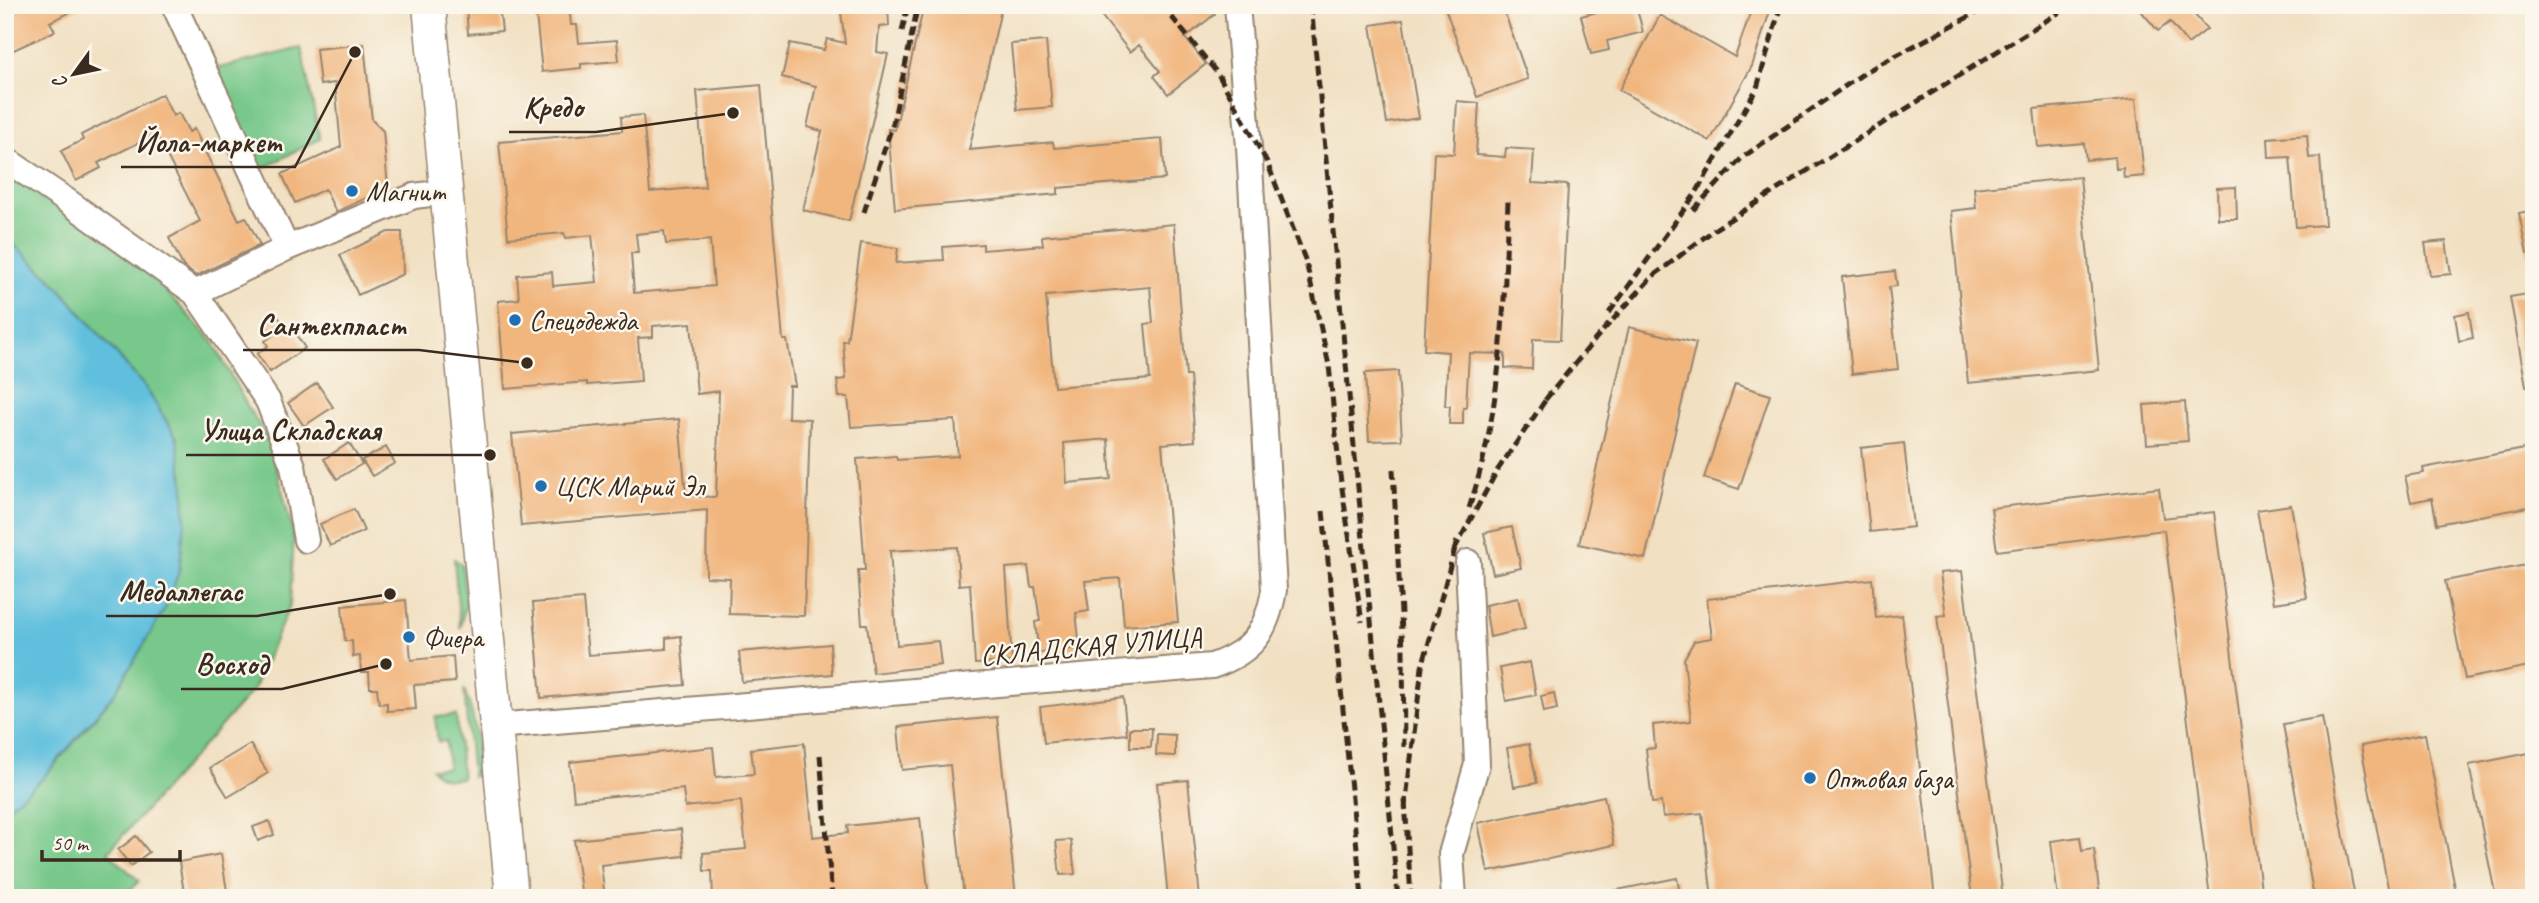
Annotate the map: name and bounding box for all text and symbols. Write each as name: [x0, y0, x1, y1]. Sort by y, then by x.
north arrow: [38, 38, 108, 108]
text: С: [47, 70, 73, 93]
callout: Кредо: [509, 81, 596, 132]
text: Кредо: [523, 88, 586, 126]
callout: Йола-маркет: [121, 116, 295, 167]
text: Йола-маркет: [135, 123, 283, 161]
place label: Магнит: [366, 174, 447, 209]
marker: Магнит: [344, 183, 360, 199]
callout: Сантехпласт: [243, 299, 419, 350]
place label: Спецодежда: [529, 303, 639, 338]
text: Сантехпласт: [257, 306, 408, 344]
marker: Спецодежда: [507, 312, 523, 328]
callout: Улица Складская: [186, 404, 394, 455]
text: Улица Складская: [199, 411, 383, 449]
place label: ЦСК Марий Эл: [555, 469, 706, 504]
marker: ЦСК Марий Эл: [533, 478, 549, 494]
callout: Медаллегас: [106, 565, 257, 616]
text: Медаллегас: [119, 572, 244, 610]
street label: СКЛАДСКАЯ УЛИЦА: [979, 619, 1204, 673]
place label: Фиера: [423, 620, 485, 655]
marker: Фиера: [401, 629, 417, 645]
callout: Восход: [181, 638, 282, 689]
text: Восход: [196, 645, 271, 683]
place label: Оптовая база: [1824, 761, 1954, 796]
marker: Оптовая база: [1802, 770, 1818, 786]
scale bar: [42, 819, 180, 863]
text: 50 m: [52, 830, 90, 856]

